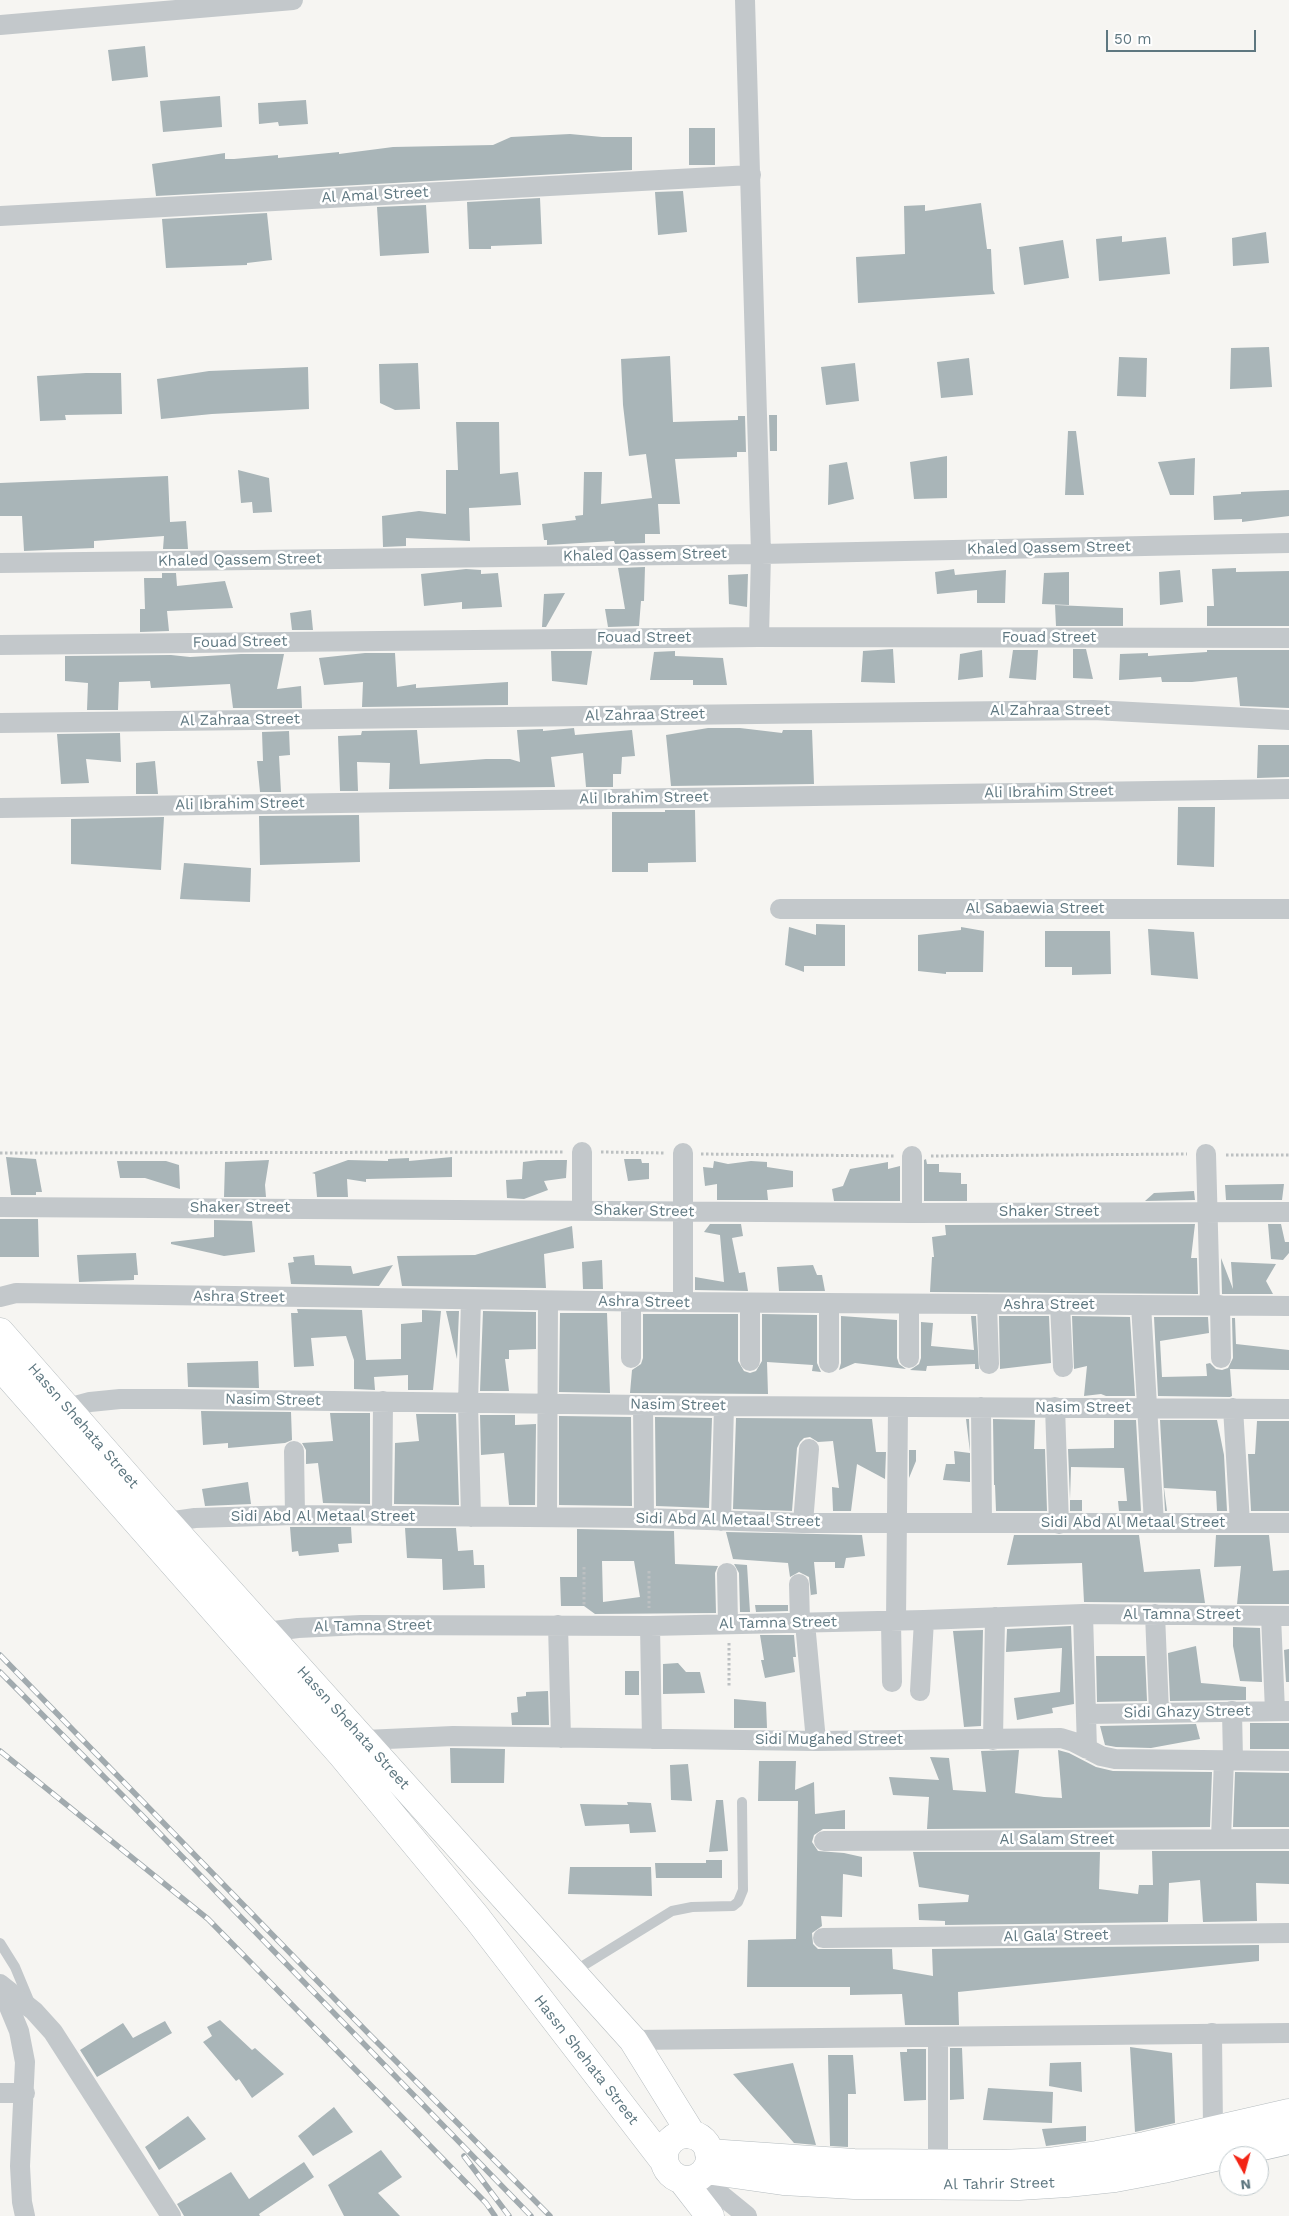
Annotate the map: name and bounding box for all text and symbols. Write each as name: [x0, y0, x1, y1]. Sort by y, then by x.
scale bar: [1109, 20, 1259, 52]
text: 50 m: [1114, 30, 1151, 48]
street label: Al Amal Street: [321, 183, 429, 207]
street label: Khaled Qassem Street: [967, 538, 1131, 558]
street label: Khaled Qassem Street: [563, 545, 727, 565]
street label: Khaled Qassem Street: [158, 550, 322, 570]
street label: Fouad Street: [597, 629, 691, 647]
street label: Fouad Street: [1002, 629, 1096, 647]
street label: Fouad Street: [192, 632, 288, 652]
street label: Al Zahraa Street: [990, 702, 1110, 720]
street label: Al Zahraa Street: [585, 705, 705, 725]
street label: Al Zahraa Street: [180, 710, 300, 730]
street label: Ali Ibrahim Street: [984, 782, 1114, 802]
street label: Ali Ibrahim Street: [579, 788, 709, 808]
street label: Ali Ibrahim Street: [175, 794, 305, 814]
street label: Al Sabaewia Street: [965, 900, 1105, 918]
street label: Shaker Street: [190, 1199, 290, 1217]
street label: Shaker Street: [594, 1201, 694, 1221]
street label: Shaker Street: [999, 1203, 1099, 1221]
street label: Ashra Street: [193, 1287, 285, 1307]
street label: Ashra Street: [598, 1292, 690, 1312]
street label: Ashra Street: [1003, 1296, 1095, 1314]
street label: Hassn Shehata Street: [24, 1360, 142, 1492]
street label: Nasim Street: [225, 1390, 321, 1410]
street label: Nasim Street: [630, 1395, 726, 1415]
street label: Nasim Street: [1035, 1399, 1131, 1417]
street label: Sidi Abd Al Metaal Street: [231, 1508, 415, 1526]
street label: Sidi Abd Al Metaal Street: [636, 1509, 820, 1531]
street label: Sidi Abd Al Metaal Street: [1041, 1514, 1225, 1532]
street label: Al Tamna Street: [1123, 1606, 1241, 1624]
street label: Al Tamna Street: [719, 1613, 837, 1633]
street label: Al Tamna Street: [314, 1616, 432, 1636]
street label: Hassn Shehata Street: [293, 1663, 413, 1793]
street label: Sidi Ghazy Street: [1124, 1702, 1250, 1722]
street label: Sidi Mugahed Street: [755, 1731, 903, 1749]
street label: Al Salam Street: [999, 1831, 1115, 1849]
street label: Al Gala' Street: [1003, 1926, 1109, 1946]
street label: Hassn Shehata Street: [530, 1992, 642, 2128]
north arrow: [1219, 2146, 1269, 2196]
street label: Al Tahrir Street: [943, 2174, 1055, 2194]
text: N: [1240, 2176, 1252, 2193]

